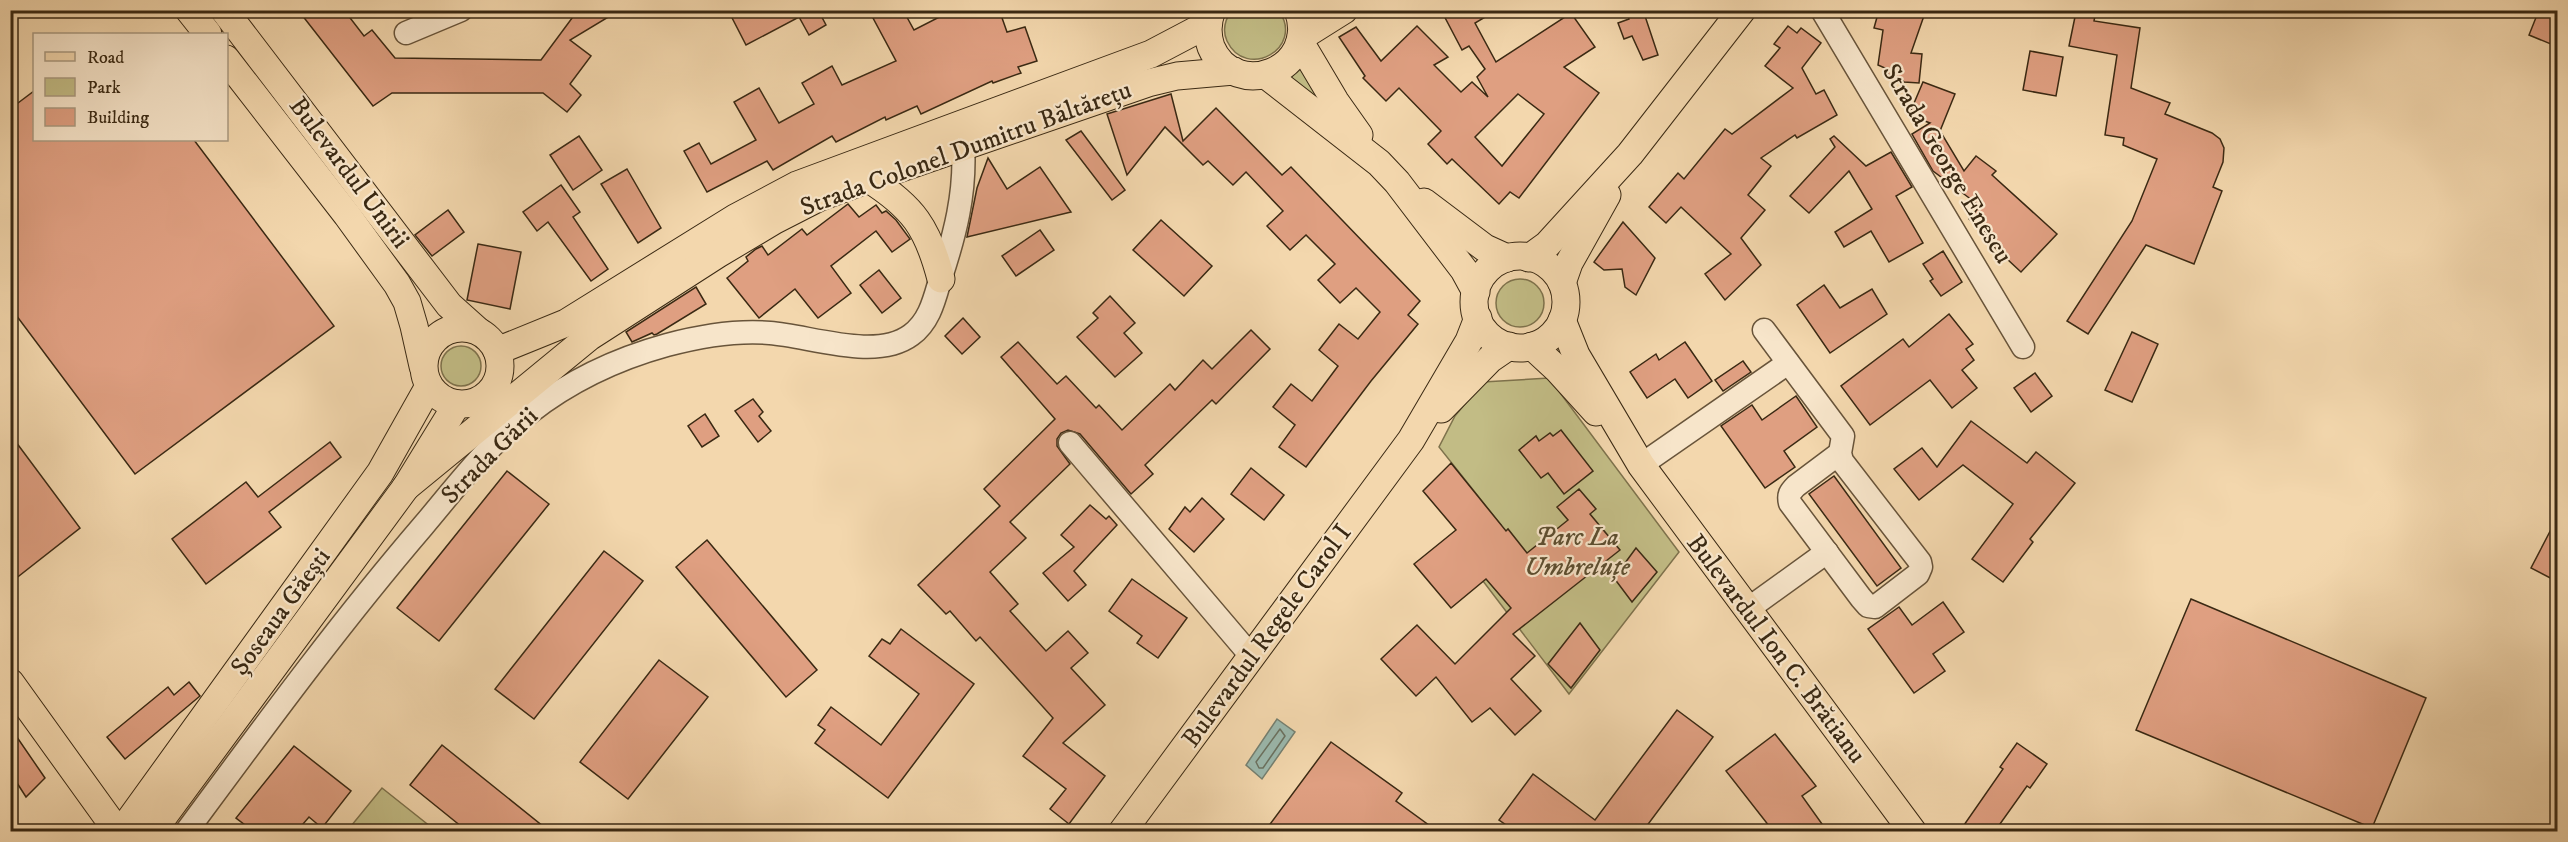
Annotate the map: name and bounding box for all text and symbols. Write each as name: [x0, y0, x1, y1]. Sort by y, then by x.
legend: [33, 33, 228, 141]
text: Road: [87, 47, 124, 69]
street label: Strada George Enescu: [1874, 58, 2020, 270]
street label: Strada Colonel Dumitru Băltărețu: [796, 74, 1136, 224]
text: Park: [87, 77, 121, 99]
street label: Bulevardul Unirii: [281, 91, 417, 255]
text: Building: [87, 107, 149, 129]
street label: Strada Gării: [434, 400, 546, 512]
street label: Bulevardul Regele Carol I: [1175, 518, 1359, 754]
park label: Parc La Umbreluțe: [1524, 521, 1631, 584]
street label: Bulevardul Ion C. Brătianu: [1679, 528, 1873, 770]
street label: Șoseaua Găești: [224, 542, 338, 682]

